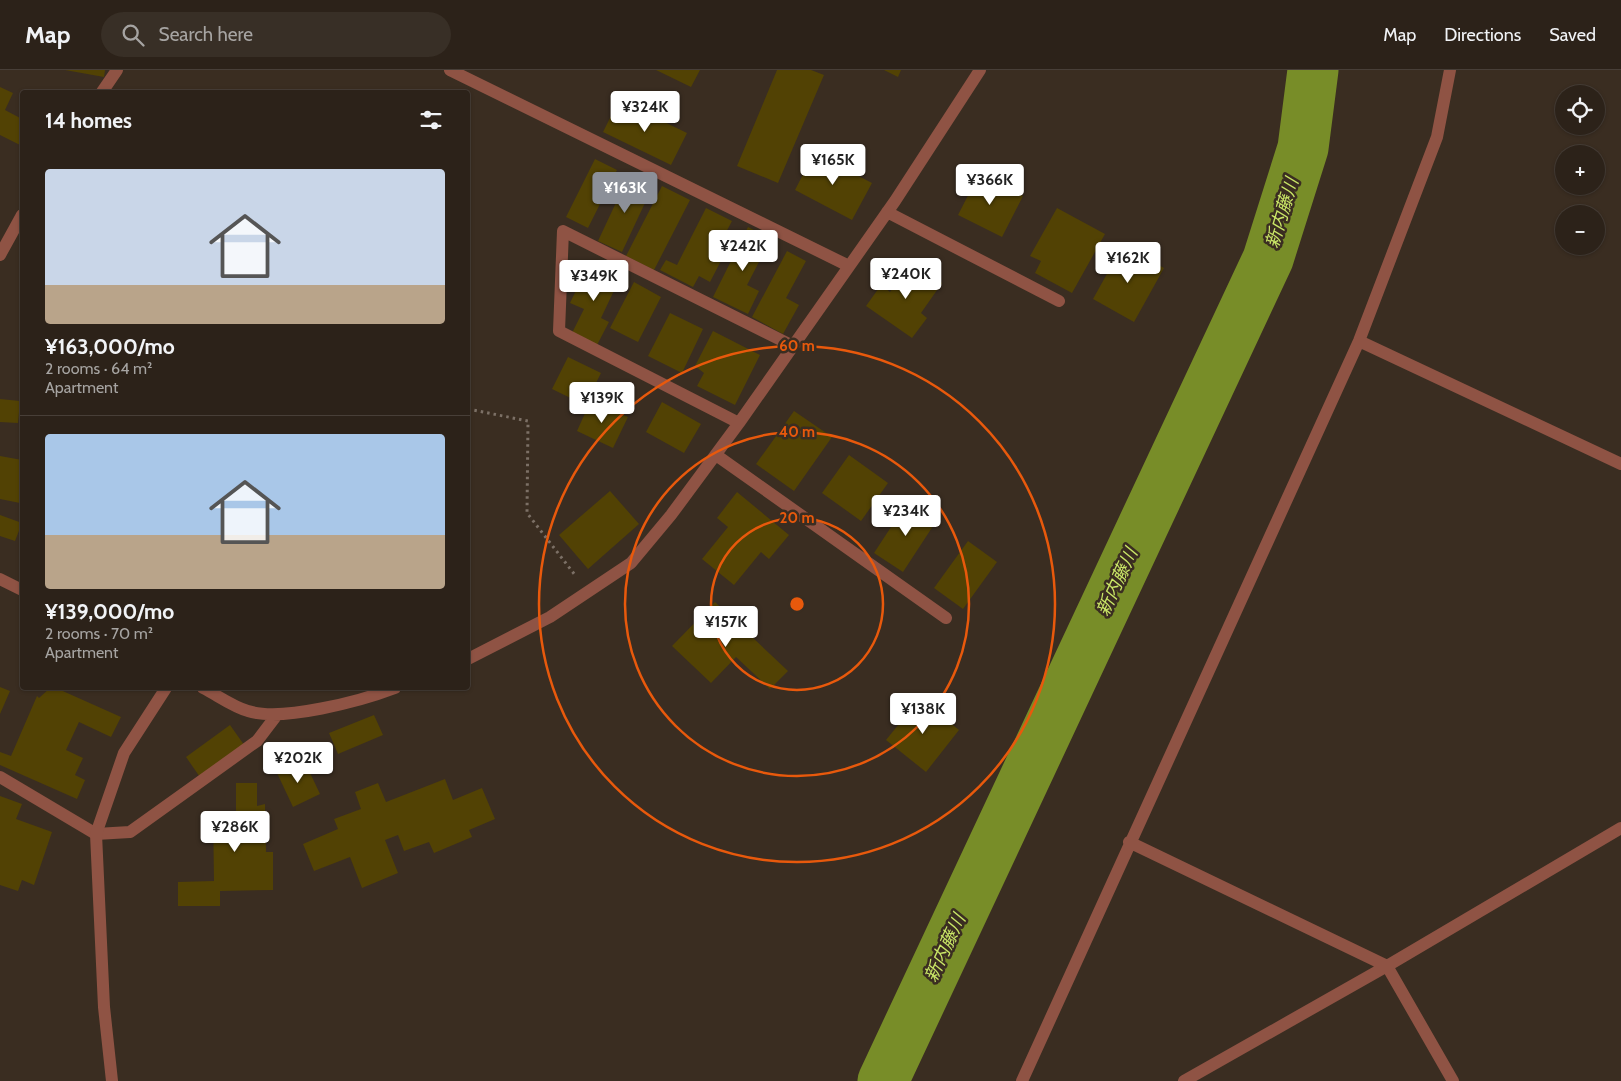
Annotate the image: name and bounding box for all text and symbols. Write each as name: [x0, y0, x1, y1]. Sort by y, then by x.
search box: [101, 12, 451, 57]
text: Map: [25, 20, 71, 49]
icon: search: [119, 21, 147, 49]
text: Search here: [159, 23, 253, 46]
text: Map: [1383, 24, 1416, 46]
text: Directions: [1444, 24, 1521, 46]
text: Saved: [1549, 24, 1596, 46]
map controls: [1555, 85, 1605, 255]
button: locate: [1555, 85, 1605, 135]
pin: ¥324K: [610, 90, 680, 133]
text: ¥324K: [622, 97, 668, 116]
icon: filters: [417, 106, 445, 134]
text: 14 homes: [45, 108, 132, 133]
pin: ¥165K: [798, 144, 868, 186]
button: +: [1555, 145, 1605, 195]
text: ¥165K: [811, 150, 855, 169]
pin: ¥366K: [955, 164, 1025, 206]
text: ¥366K: [967, 170, 1013, 189]
pin: ¥163K: [590, 172, 660, 214]
water label: 新内藤川: [1261, 173, 1304, 251]
text: ¥163K: [603, 178, 647, 197]
icon: home: [200, 201, 290, 291]
button: −: [1555, 205, 1605, 255]
pin: ¥242K: [708, 230, 778, 272]
text: ¥242K: [720, 236, 766, 255]
pin: ¥162K: [1093, 242, 1163, 284]
text: ¥162K: [1106, 248, 1150, 267]
pin: ¥240K: [871, 258, 941, 300]
pin: ¥349K: [559, 260, 629, 302]
text: ¥240K: [881, 264, 931, 283]
text: ¥349K: [570, 266, 618, 285]
text: ¥163,000/mo: [45, 334, 175, 359]
text: 60 m: [779, 337, 815, 355]
text: 2 rooms · 64 m²: [45, 359, 152, 378]
text: Apartment: [45, 378, 118, 397]
pin: ¥139K: [567, 382, 637, 424]
text: ¥139K: [580, 388, 624, 407]
text: 40 m: [779, 423, 815, 441]
icon: home: [200, 467, 290, 557]
pin: ¥234K: [871, 494, 941, 537]
text: ¥234K: [883, 501, 929, 520]
text: 20 m: [780, 509, 814, 527]
water label: 新内藤川: [1092, 543, 1143, 619]
centre of rings: [788, 595, 806, 613]
text: ¥139,000/mo: [45, 599, 174, 624]
pin: ¥157K: [691, 606, 761, 648]
text: ¥157K: [705, 612, 747, 631]
text: 2 rooms · 70 m²: [45, 624, 153, 643]
text: Apartment: [45, 643, 118, 662]
pin: ¥138K: [888, 692, 958, 735]
text: ¥138K: [901, 699, 945, 718]
pin: ¥202K: [263, 742, 333, 784]
text: ¥202K: [274, 748, 322, 767]
pin: ¥286K: [200, 810, 270, 853]
text: ¥286K: [212, 817, 258, 836]
water label: 新内藤川: [920, 909, 971, 985]

